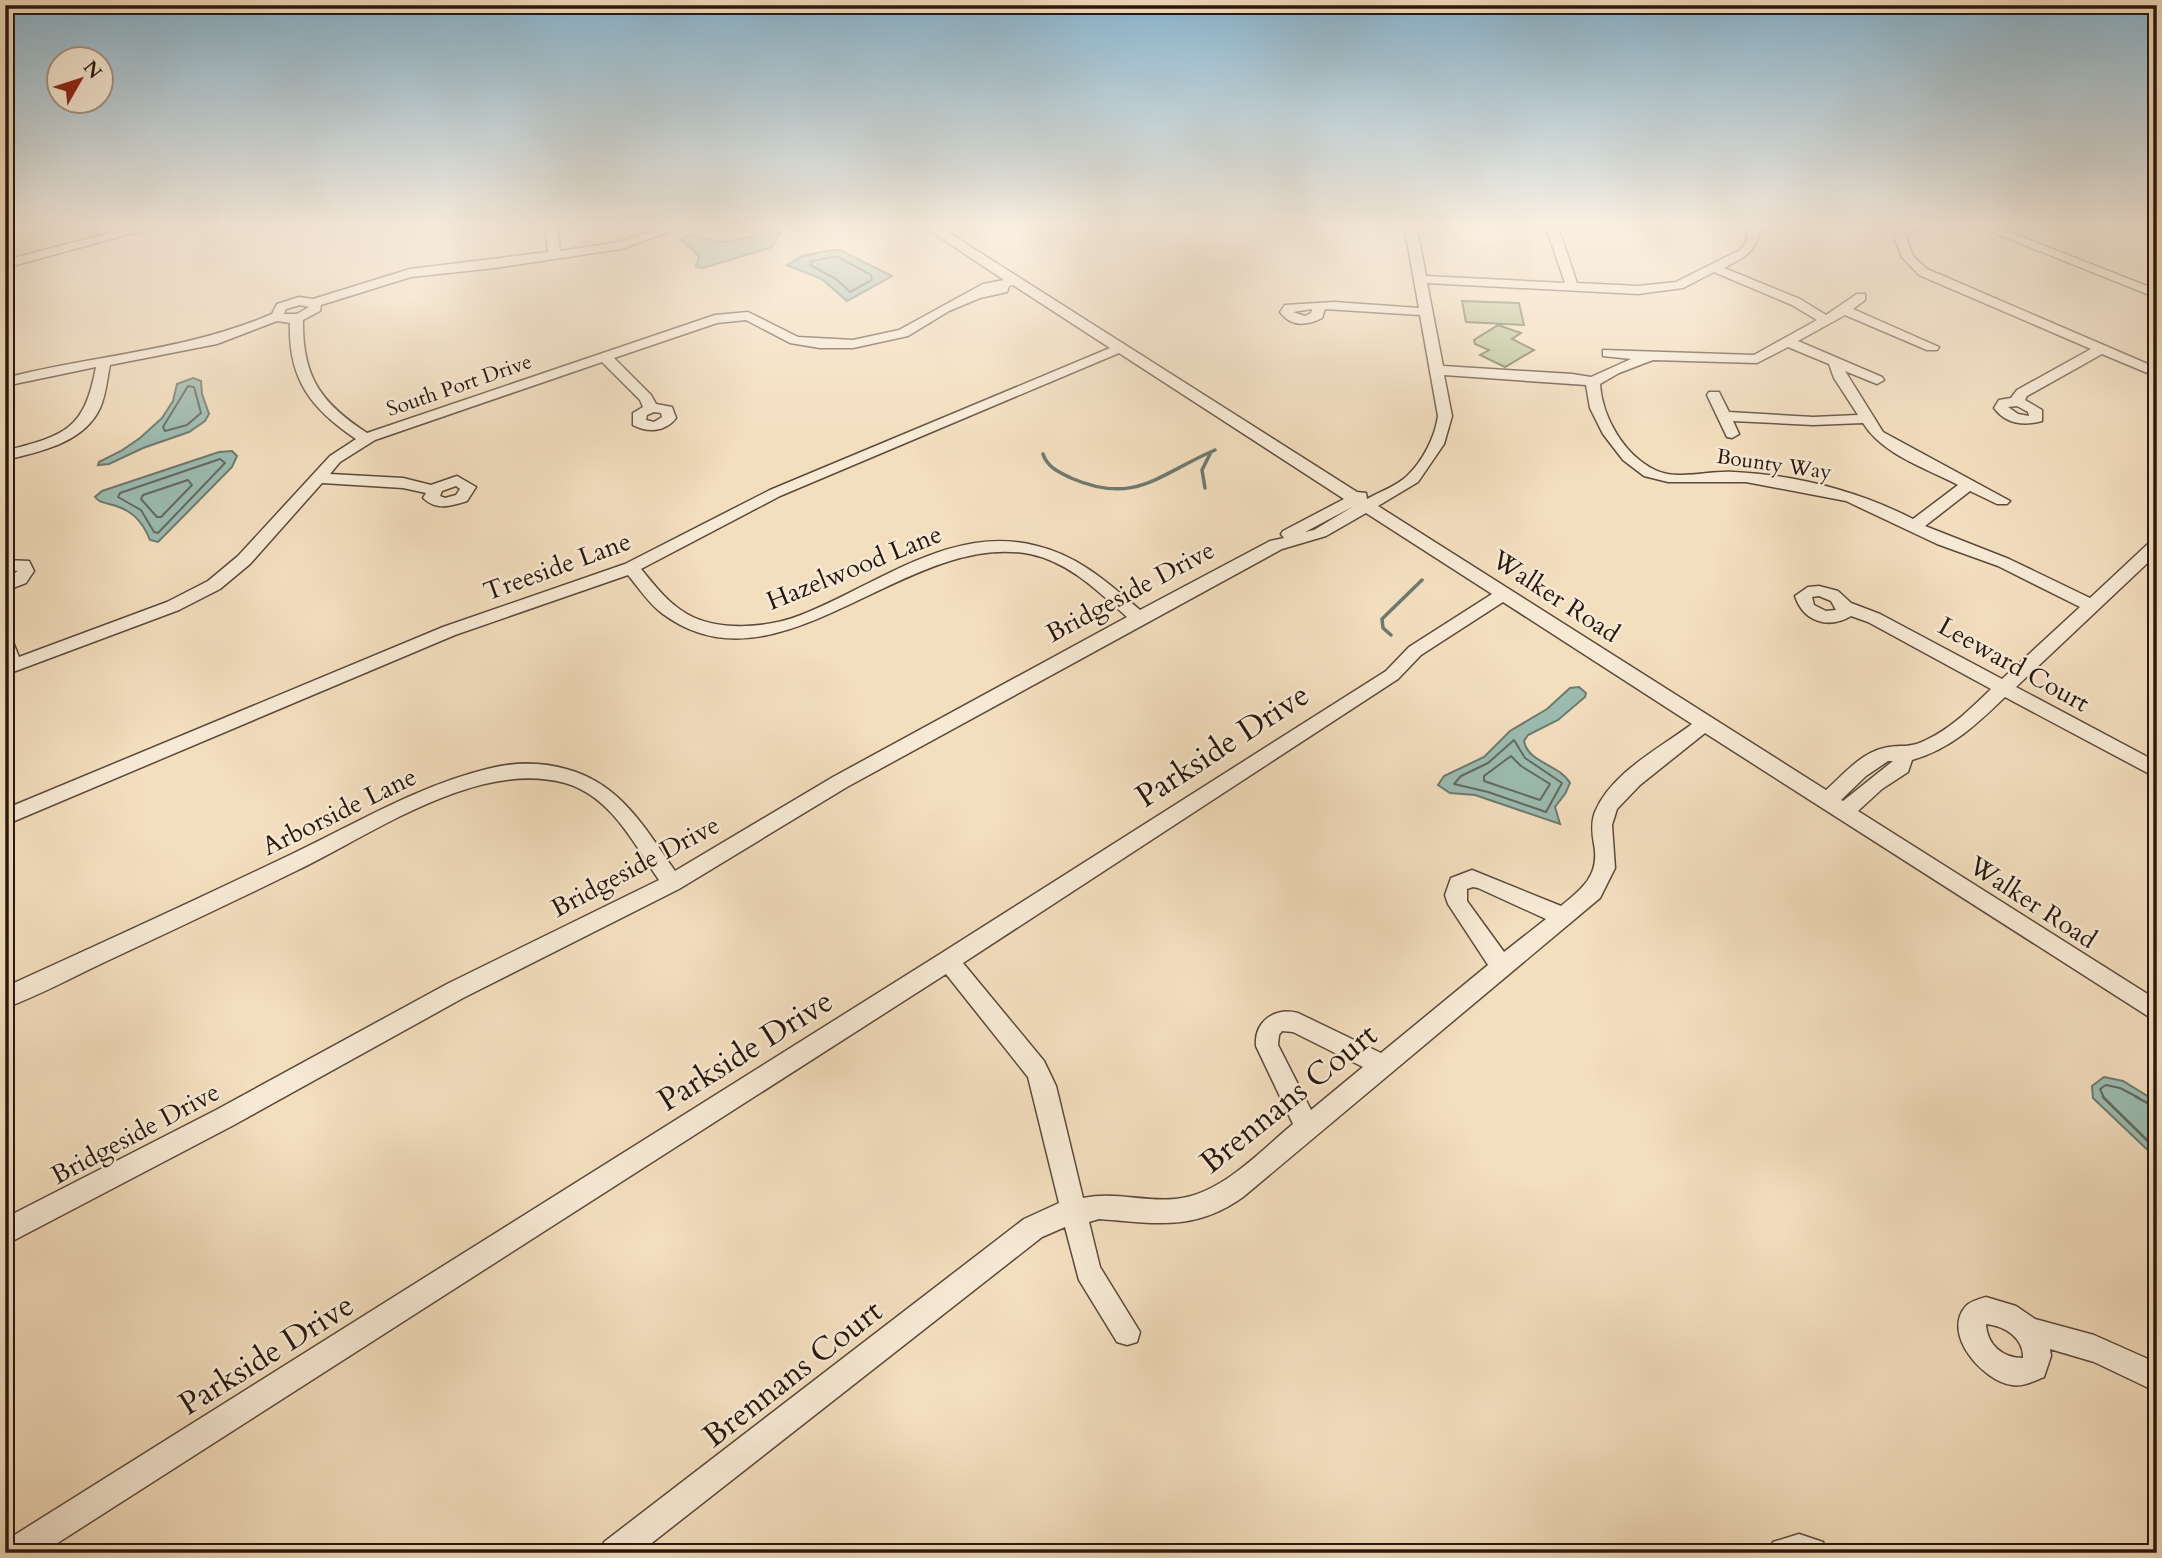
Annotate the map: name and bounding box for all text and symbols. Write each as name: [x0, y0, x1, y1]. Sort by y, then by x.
north arrow: [46, 46, 116, 116]
text: N: [77, 55, 108, 85]
street label: South Port Drive: [383, 347, 536, 424]
street label: Bounty Way: [1715, 442, 1833, 487]
street label: Hazelwood Lane: [761, 516, 947, 619]
street label: Treeside Lane: [479, 524, 636, 609]
street label: Bridgeside Drive: [1040, 532, 1221, 651]
street label: Walker Road: [1484, 541, 1627, 651]
street label: Leeward Court: [1932, 608, 2096, 720]
street label: Parkside Drive: [1127, 673, 1318, 818]
street label: Arborside Lane: [256, 759, 422, 864]
street label: Bridgeside Drive: [545, 807, 726, 926]
street label: Walker Road: [1961, 847, 2104, 957]
street label: Parkside Drive: [650, 980, 841, 1122]
street label: Brennans Court: [1191, 1013, 1387, 1184]
street label: Bridgeside Drive: [45, 1074, 226, 1193]
street label: Parkside Drive: [171, 1284, 362, 1426]
street label: Brennans Court: [694, 1290, 892, 1458]

